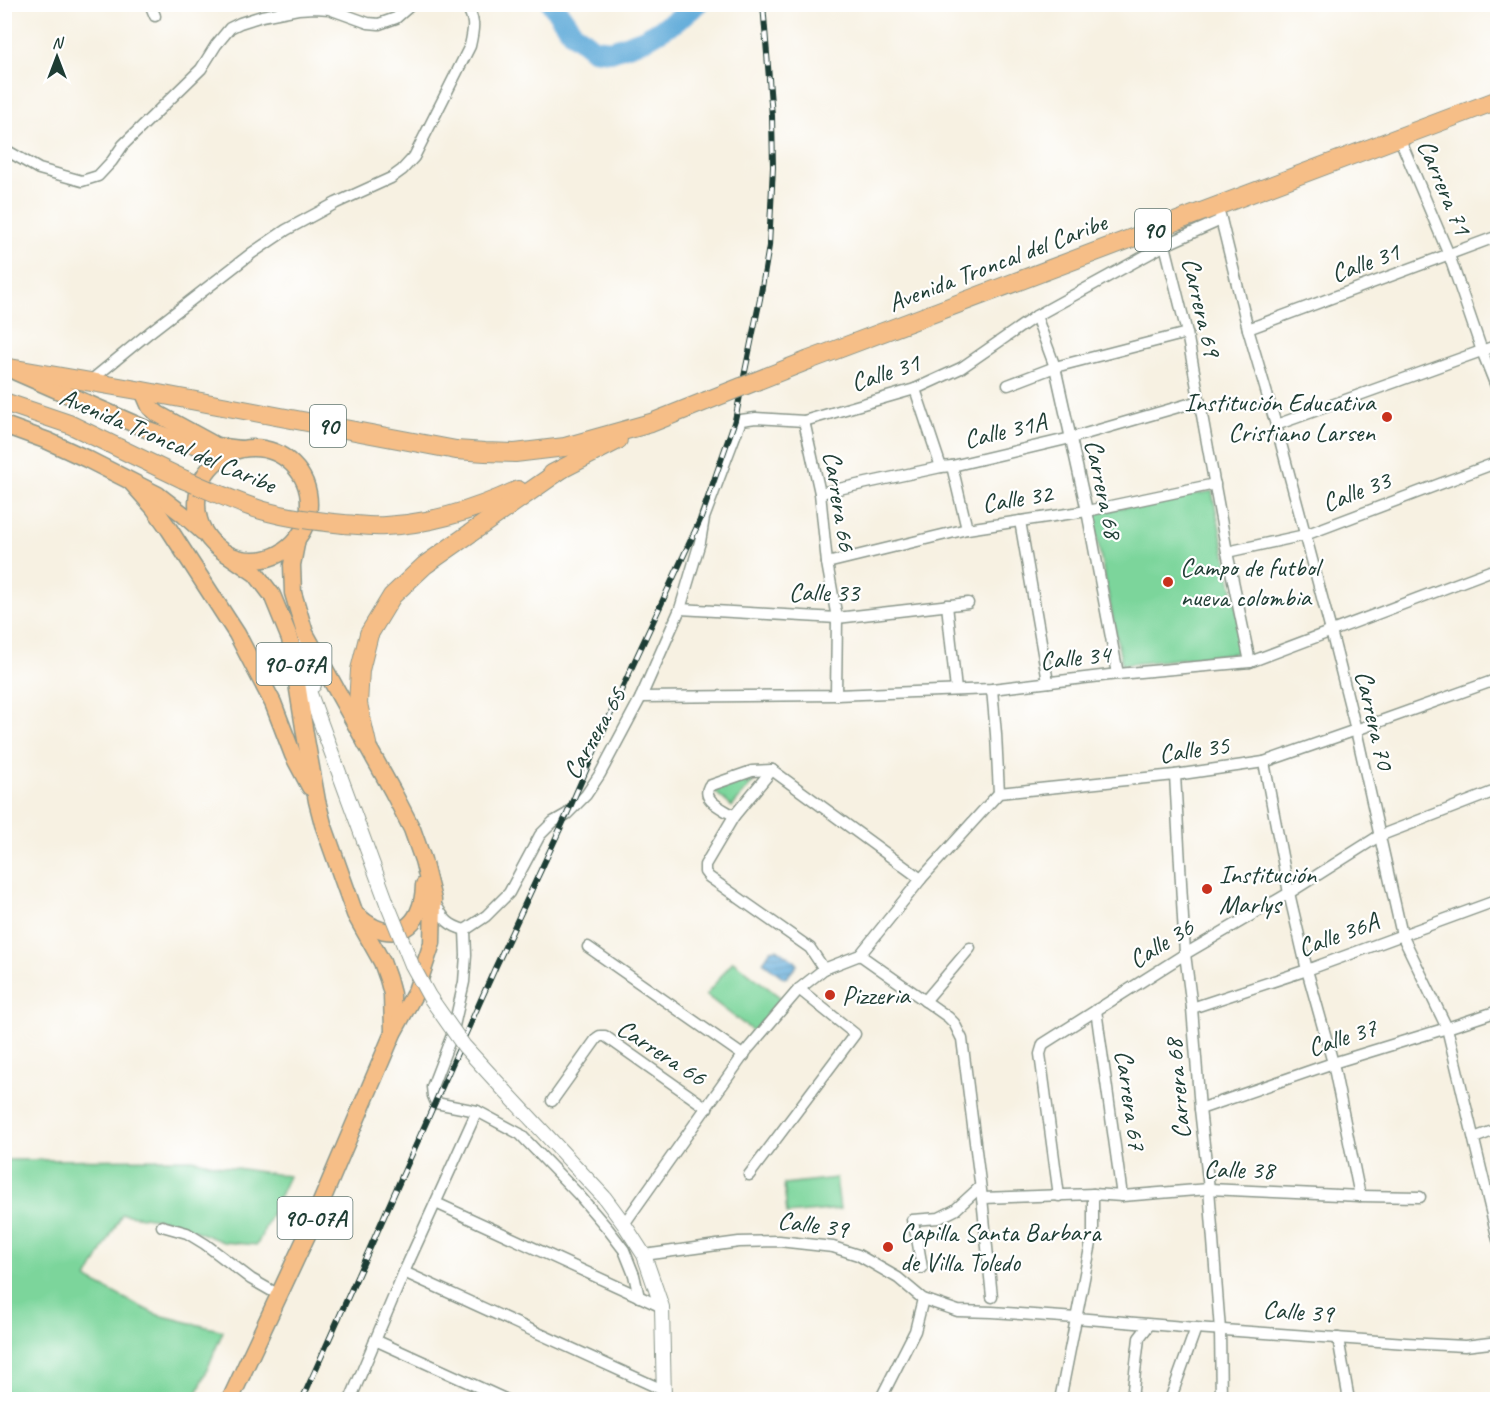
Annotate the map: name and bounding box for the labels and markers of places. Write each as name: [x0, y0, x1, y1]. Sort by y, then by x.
place label: Institución Educativa Cristiano Larsen: [1184, 386, 1377, 449]
marker: Institución Educativa Cristiano Larsen: [1380, 410, 1394, 424]
place label: Campo de futbol nueva colombia: [1180, 551, 1324, 614]
marker: Campo de futbol nueva colombia: [1161, 575, 1175, 589]
place label: Institución Marlys: [1219, 858, 1318, 921]
marker: Institución Marlys: [1200, 882, 1214, 896]
place label: Pizzeria: [842, 979, 911, 1012]
marker: Pizzeria: [823, 988, 837, 1002]
place label: Capilla Santa Barbara de Villa Toledo: [900, 1216, 1102, 1279]
marker: Capilla Santa Barbara de Villa Toledo: [881, 1240, 895, 1254]

